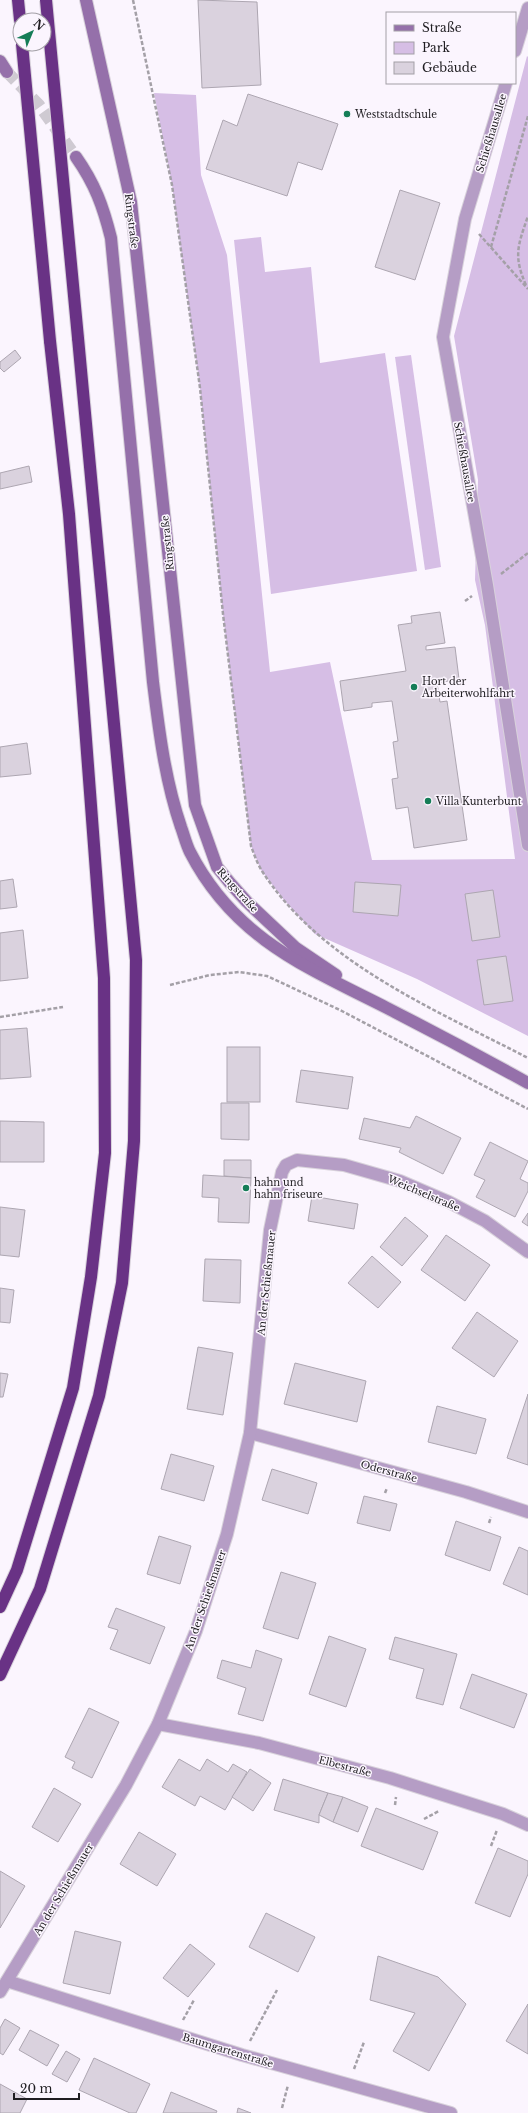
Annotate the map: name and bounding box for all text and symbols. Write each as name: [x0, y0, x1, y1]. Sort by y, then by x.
north arrow: [12, 12, 52, 52]
legend: [386, 12, 516, 84]
text: N: [30, 16, 48, 34]
text: Straße: [422, 20, 462, 35]
text: Park: [422, 40, 450, 55]
text: Gebäude: [422, 60, 477, 75]
street label: Schießhausallee: [473, 92, 510, 174]
place label: Weststadtschule: [354, 108, 437, 121]
marker: Weststadtschule: [342, 109, 352, 119]
street label: Ringstraße: [122, 193, 141, 250]
street label: Schießhausallee: [451, 421, 478, 504]
street label: Ringstraße: [158, 514, 177, 571]
place label: Hort der Arbeiterwohlfahrt: [421, 675, 515, 700]
marker: Hort der Arbeiterwohlfahrt: [409, 682, 419, 692]
place label: Villa Kunterbunt: [435, 795, 522, 808]
marker: Villa Kunterbunt: [423, 796, 433, 806]
street label: Ringstraße: [214, 865, 261, 915]
street label: Weichselstraße: [385, 1172, 462, 1215]
place label: hahn und hahn friseure: [254, 1176, 323, 1201]
marker: hahn und hahn friseure: [241, 1183, 251, 1193]
street label: An der Schießmauer: [254, 1230, 278, 1337]
street label: Oderstraße: [359, 1458, 419, 1485]
street label: An der Schießmauer: [182, 1548, 229, 1653]
street label: Elbestraße: [317, 1753, 373, 1780]
street label: An der Schießmauer: [30, 1841, 96, 1939]
street label: Baumgartenstraße: [181, 2030, 275, 2071]
scale bar: [14, 2075, 79, 2101]
text: 20 m: [20, 2081, 52, 2096]

